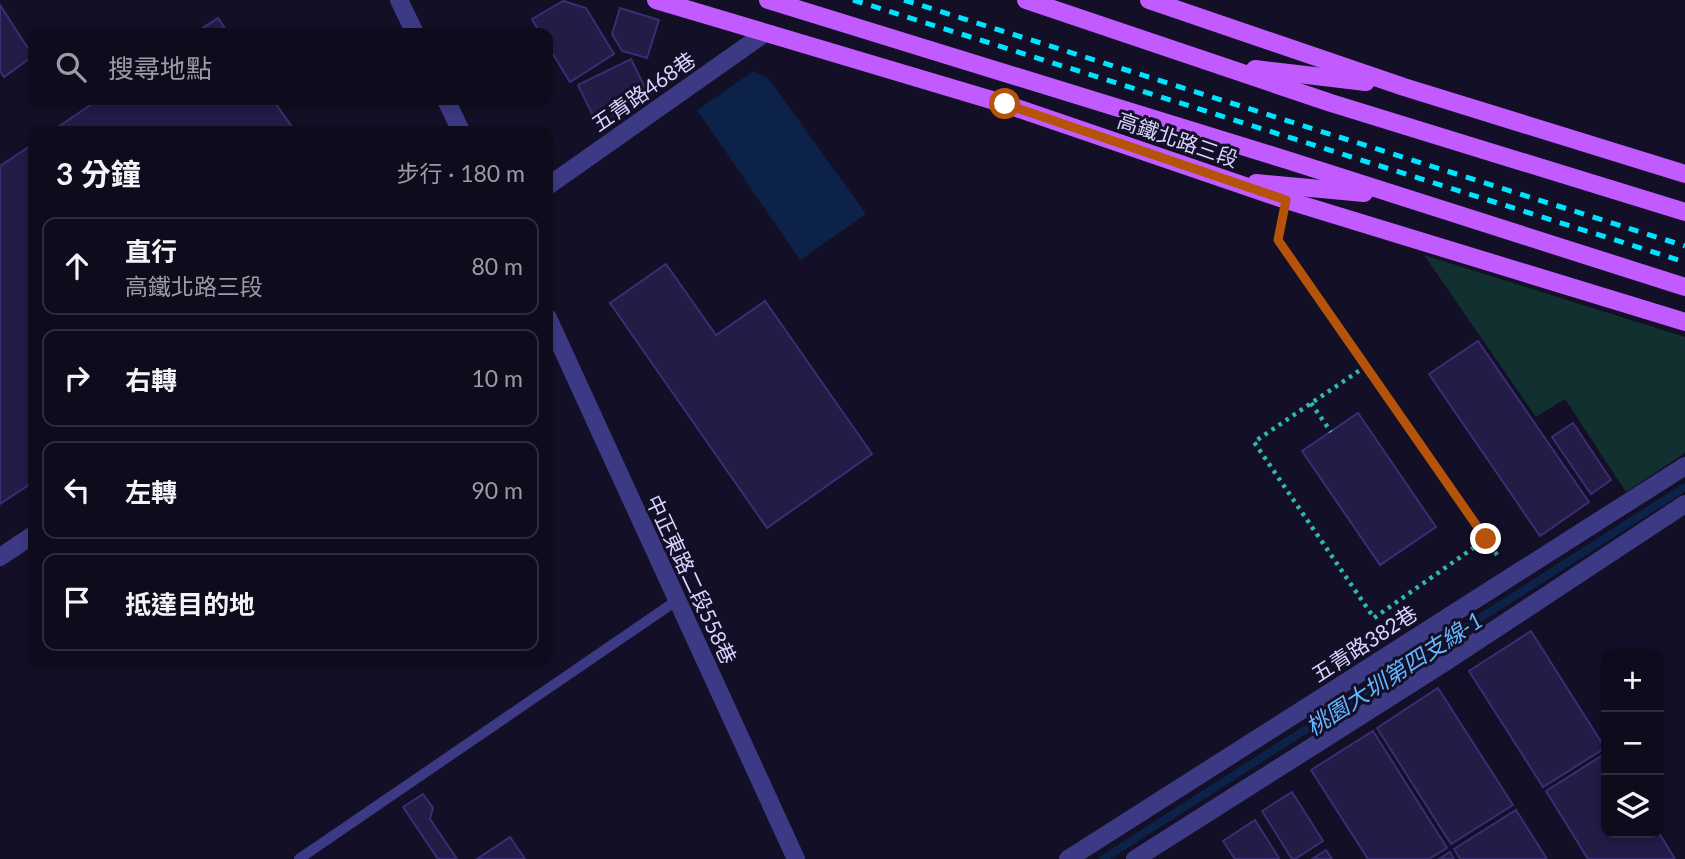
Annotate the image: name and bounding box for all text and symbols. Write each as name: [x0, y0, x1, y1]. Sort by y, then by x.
search box: [28, 28, 553, 105]
street label: 五青路468巷: [586, 46, 700, 136]
icon: search: [52, 48, 90, 86]
text: 搜尋地點: [108, 52, 212, 84]
route start: [989, 88, 1020, 119]
street label: 高鐵北路三段: [1114, 107, 1242, 171]
text: 3 分鐘: [56, 155, 141, 191]
text: 步行 · 180 m: [396, 159, 525, 187]
text: 直行: [125, 235, 177, 267]
icon: ahead: [58, 247, 96, 285]
text: 80 m: [472, 252, 523, 280]
text: 高鐵北路三段: [125, 272, 263, 300]
icon: right: [58, 359, 96, 397]
text: 右轉: [125, 364, 177, 396]
text: 10 m: [472, 364, 523, 392]
icon: left: [58, 471, 96, 509]
text: 左轉: [125, 476, 177, 508]
text: 90 m: [472, 476, 523, 504]
street label: 中正東路二段558巷: [642, 491, 742, 667]
route end: [1470, 523, 1501, 554]
icon: arrive: [58, 583, 96, 621]
text: 抵達目的地: [125, 588, 255, 620]
street label: 五青路382巷: [1307, 600, 1421, 686]
water label: 桃園大圳第四支線-1: [1300, 605, 1488, 741]
map controls: [1601, 649, 1664, 838]
button: +: [1601, 649, 1664, 712]
button: −: [1601, 712, 1664, 775]
button: layers: [1601, 775, 1664, 838]

